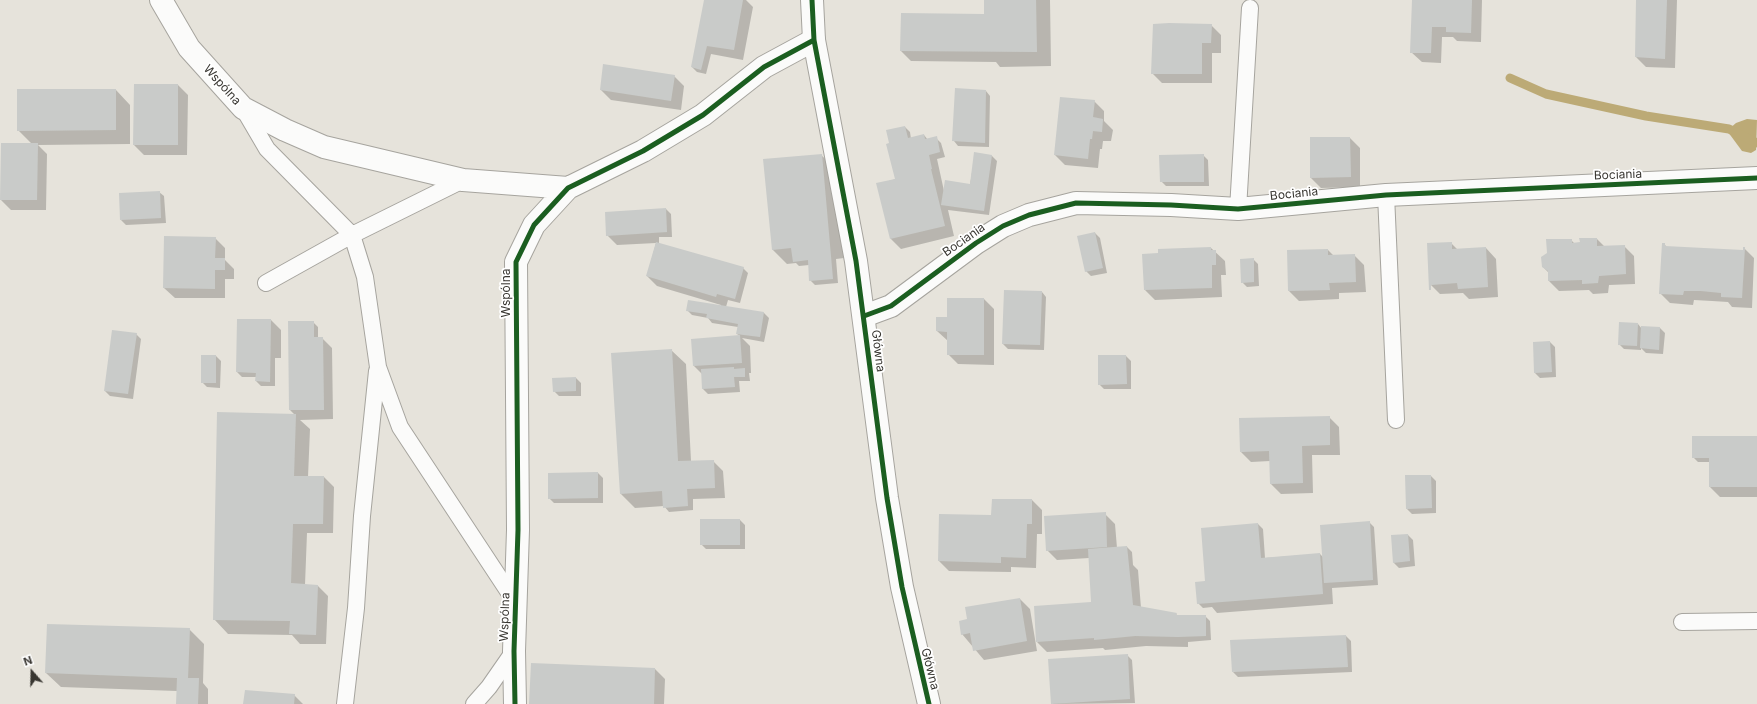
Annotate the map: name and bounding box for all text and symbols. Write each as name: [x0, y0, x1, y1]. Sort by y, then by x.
street label: Wspólna: [200, 62, 244, 108]
street label: Bociania: [1594, 167, 1642, 183]
street label: Bociania: [1269, 184, 1319, 204]
street label: Bociania: [940, 220, 988, 260]
street label: Wspólna: [499, 268, 513, 318]
street label: Główna: [868, 329, 888, 373]
street label: Wspólna: [497, 592, 513, 642]
street label: Główna: [918, 647, 942, 691]
north arrow: [12, 652, 52, 692]
text: N: [22, 653, 34, 669]

